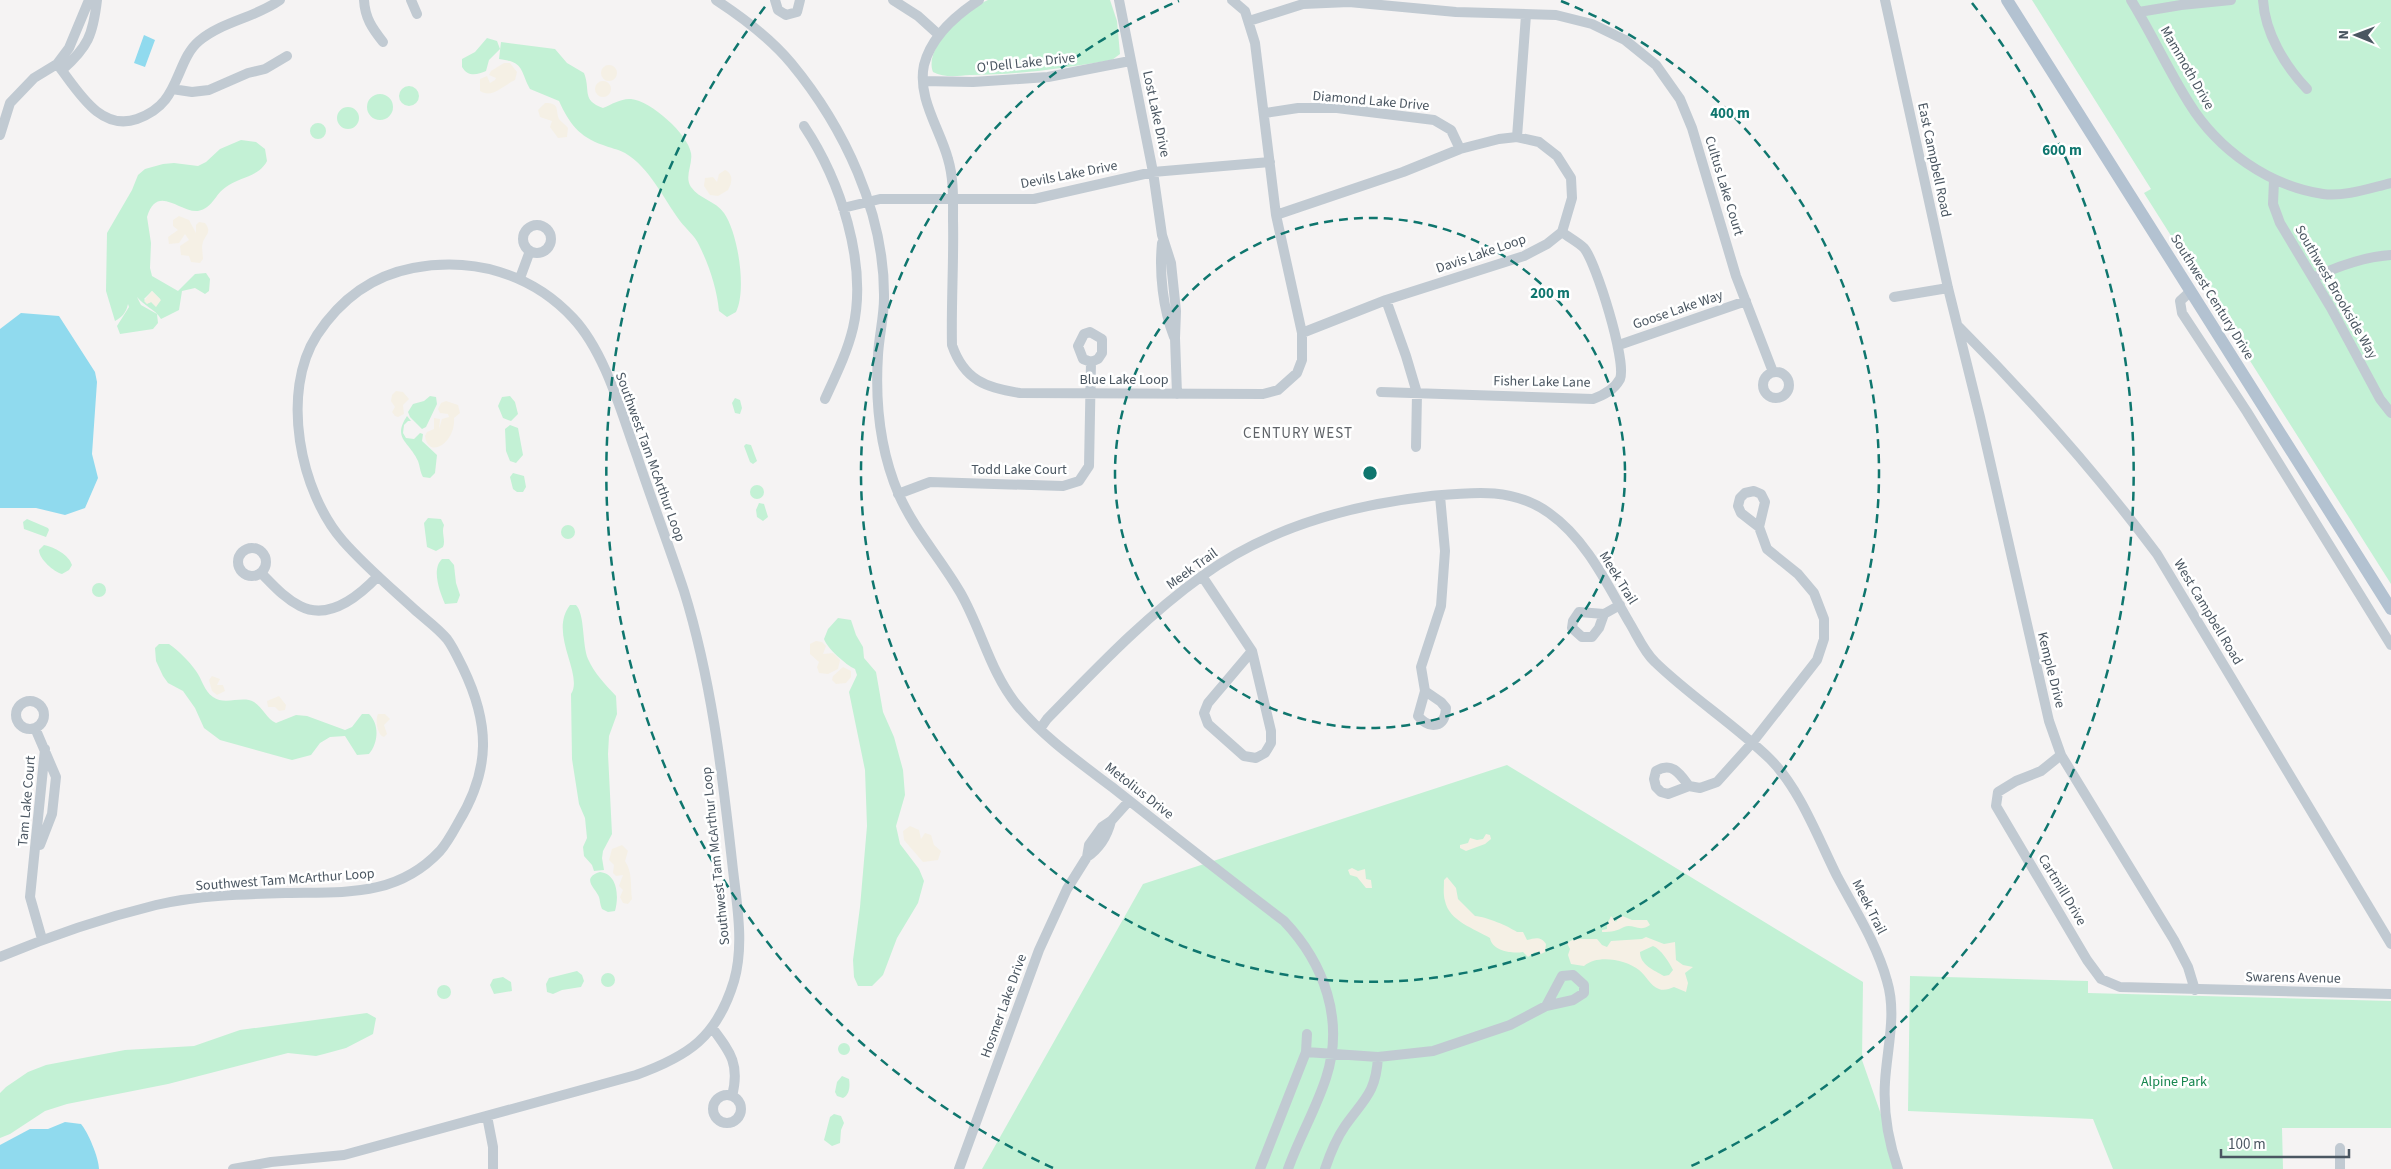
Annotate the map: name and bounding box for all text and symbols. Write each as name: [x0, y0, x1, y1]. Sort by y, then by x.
north arrow: [2331, 10, 2381, 60]
street label: Mammoth Drive: [2155, 23, 2219, 113]
text: N: [2334, 30, 2354, 40]
street label: O'Dell Lake Drive: [976, 48, 1076, 78]
street label: Lost Lake Drive: [1137, 69, 1175, 159]
street label: Diamond Lake Drive: [1312, 86, 1430, 116]
street label: East Campbell Road: [1912, 101, 1956, 219]
text: 400 m: [1710, 103, 1750, 124]
street label: Cultus Lake Court: [1699, 134, 1749, 238]
text: 600 m: [2042, 140, 2082, 161]
street label: Devils Lake Drive: [1019, 156, 1119, 194]
street label: Southwest Brookside Way: [2289, 221, 2383, 363]
street label: Davis Lake Loop: [1433, 229, 1529, 279]
street label: Southwest Century Drive: [2165, 230, 2259, 364]
text: 200 m: [1530, 283, 1570, 304]
street label: Goose Lake Way: [1630, 285, 1726, 335]
street label: Southwest Tam McArthur Loop: [610, 369, 690, 545]
street label: Blue Lake Loop: [1079, 370, 1169, 390]
street label: Fisher Lake Lane: [1493, 371, 1591, 393]
district label: CENTURY WEST: [1243, 423, 1353, 444]
street label: Todd Lake Court: [971, 460, 1067, 480]
centre of rings: [1361, 464, 1379, 482]
street label: Meek Trail: [1162, 543, 1222, 595]
street label: Meek Trail: [1594, 548, 1642, 609]
street label: West Campbell Road: [2168, 555, 2248, 669]
street label: Kemple Drive: [2032, 630, 2070, 710]
street label: Tam Lake Court: [13, 755, 41, 847]
street label: Metolius Drive: [1100, 758, 1178, 824]
street label: Southwest Tam McArthur Loop: [697, 766, 735, 946]
street label: Cartmill Drive: [2033, 851, 2091, 929]
street label: Southwest Tam McArthur Loop: [195, 864, 375, 896]
street label: Meek Trail: [1847, 876, 1892, 938]
street label: Hosmer Lake Drive: [976, 951, 1032, 1061]
street label: Swarens Avenue: [2245, 967, 2341, 989]
park label: Alpine Park: [2141, 1072, 2207, 1092]
scale bar: [2221, 1126, 2348, 1158]
text: 100 m: [2228, 1134, 2266, 1155]

